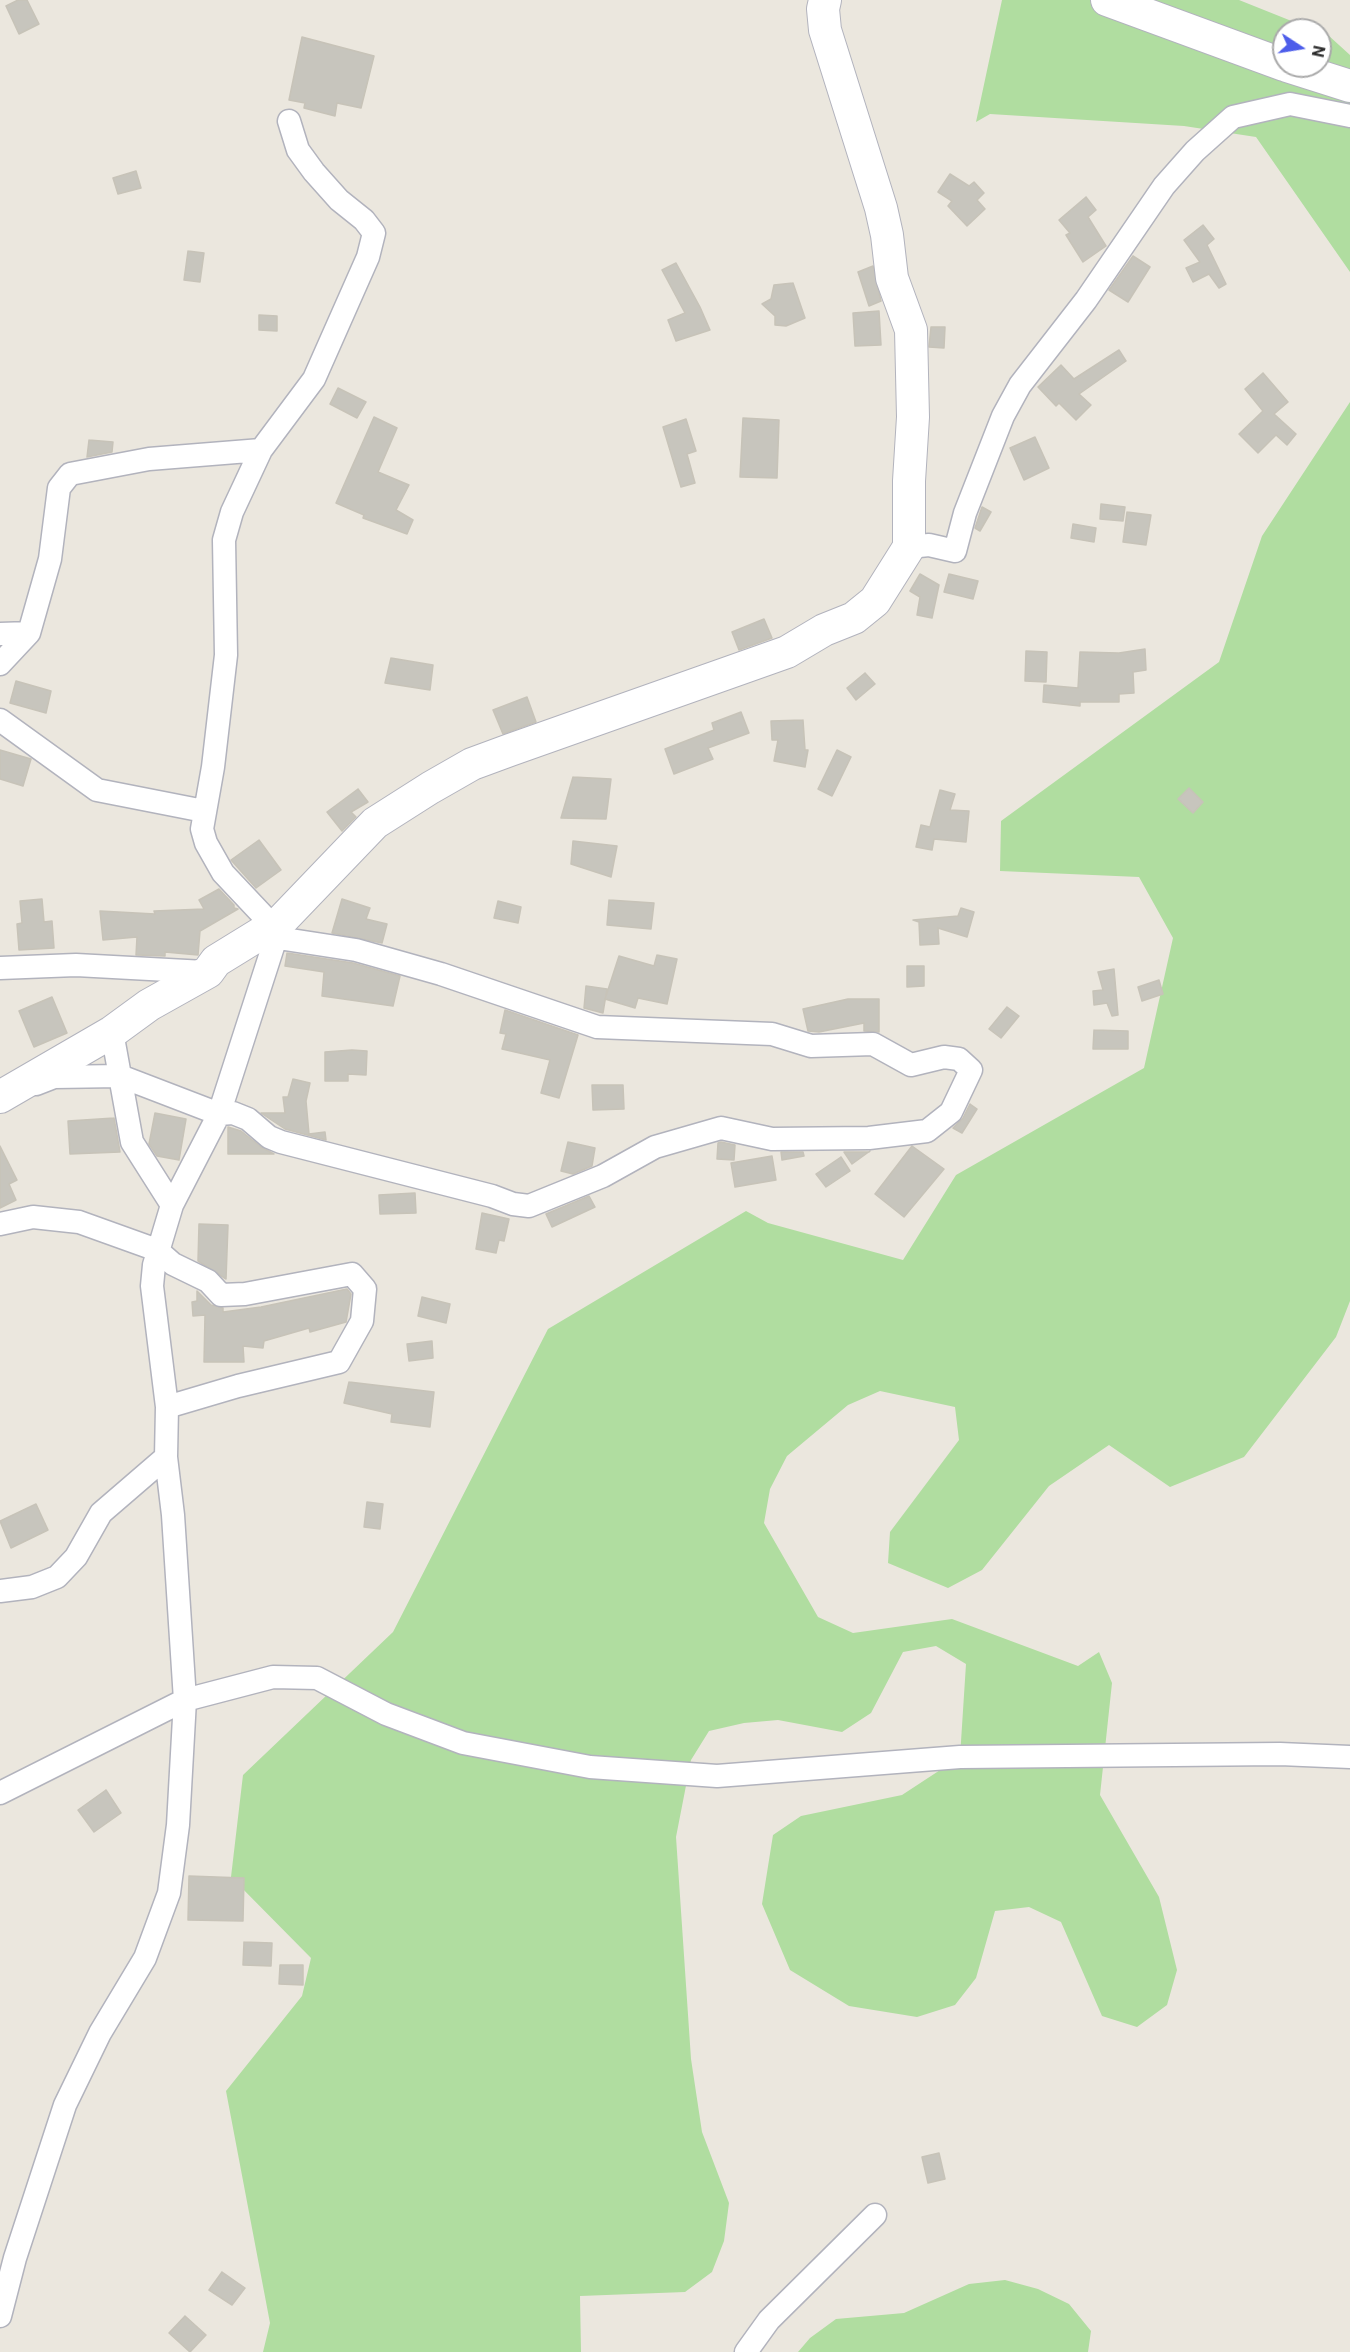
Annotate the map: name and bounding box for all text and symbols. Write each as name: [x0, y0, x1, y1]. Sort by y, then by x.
north arrow: [1272, 18, 1332, 78]
text: N: [1308, 44, 1329, 59]

